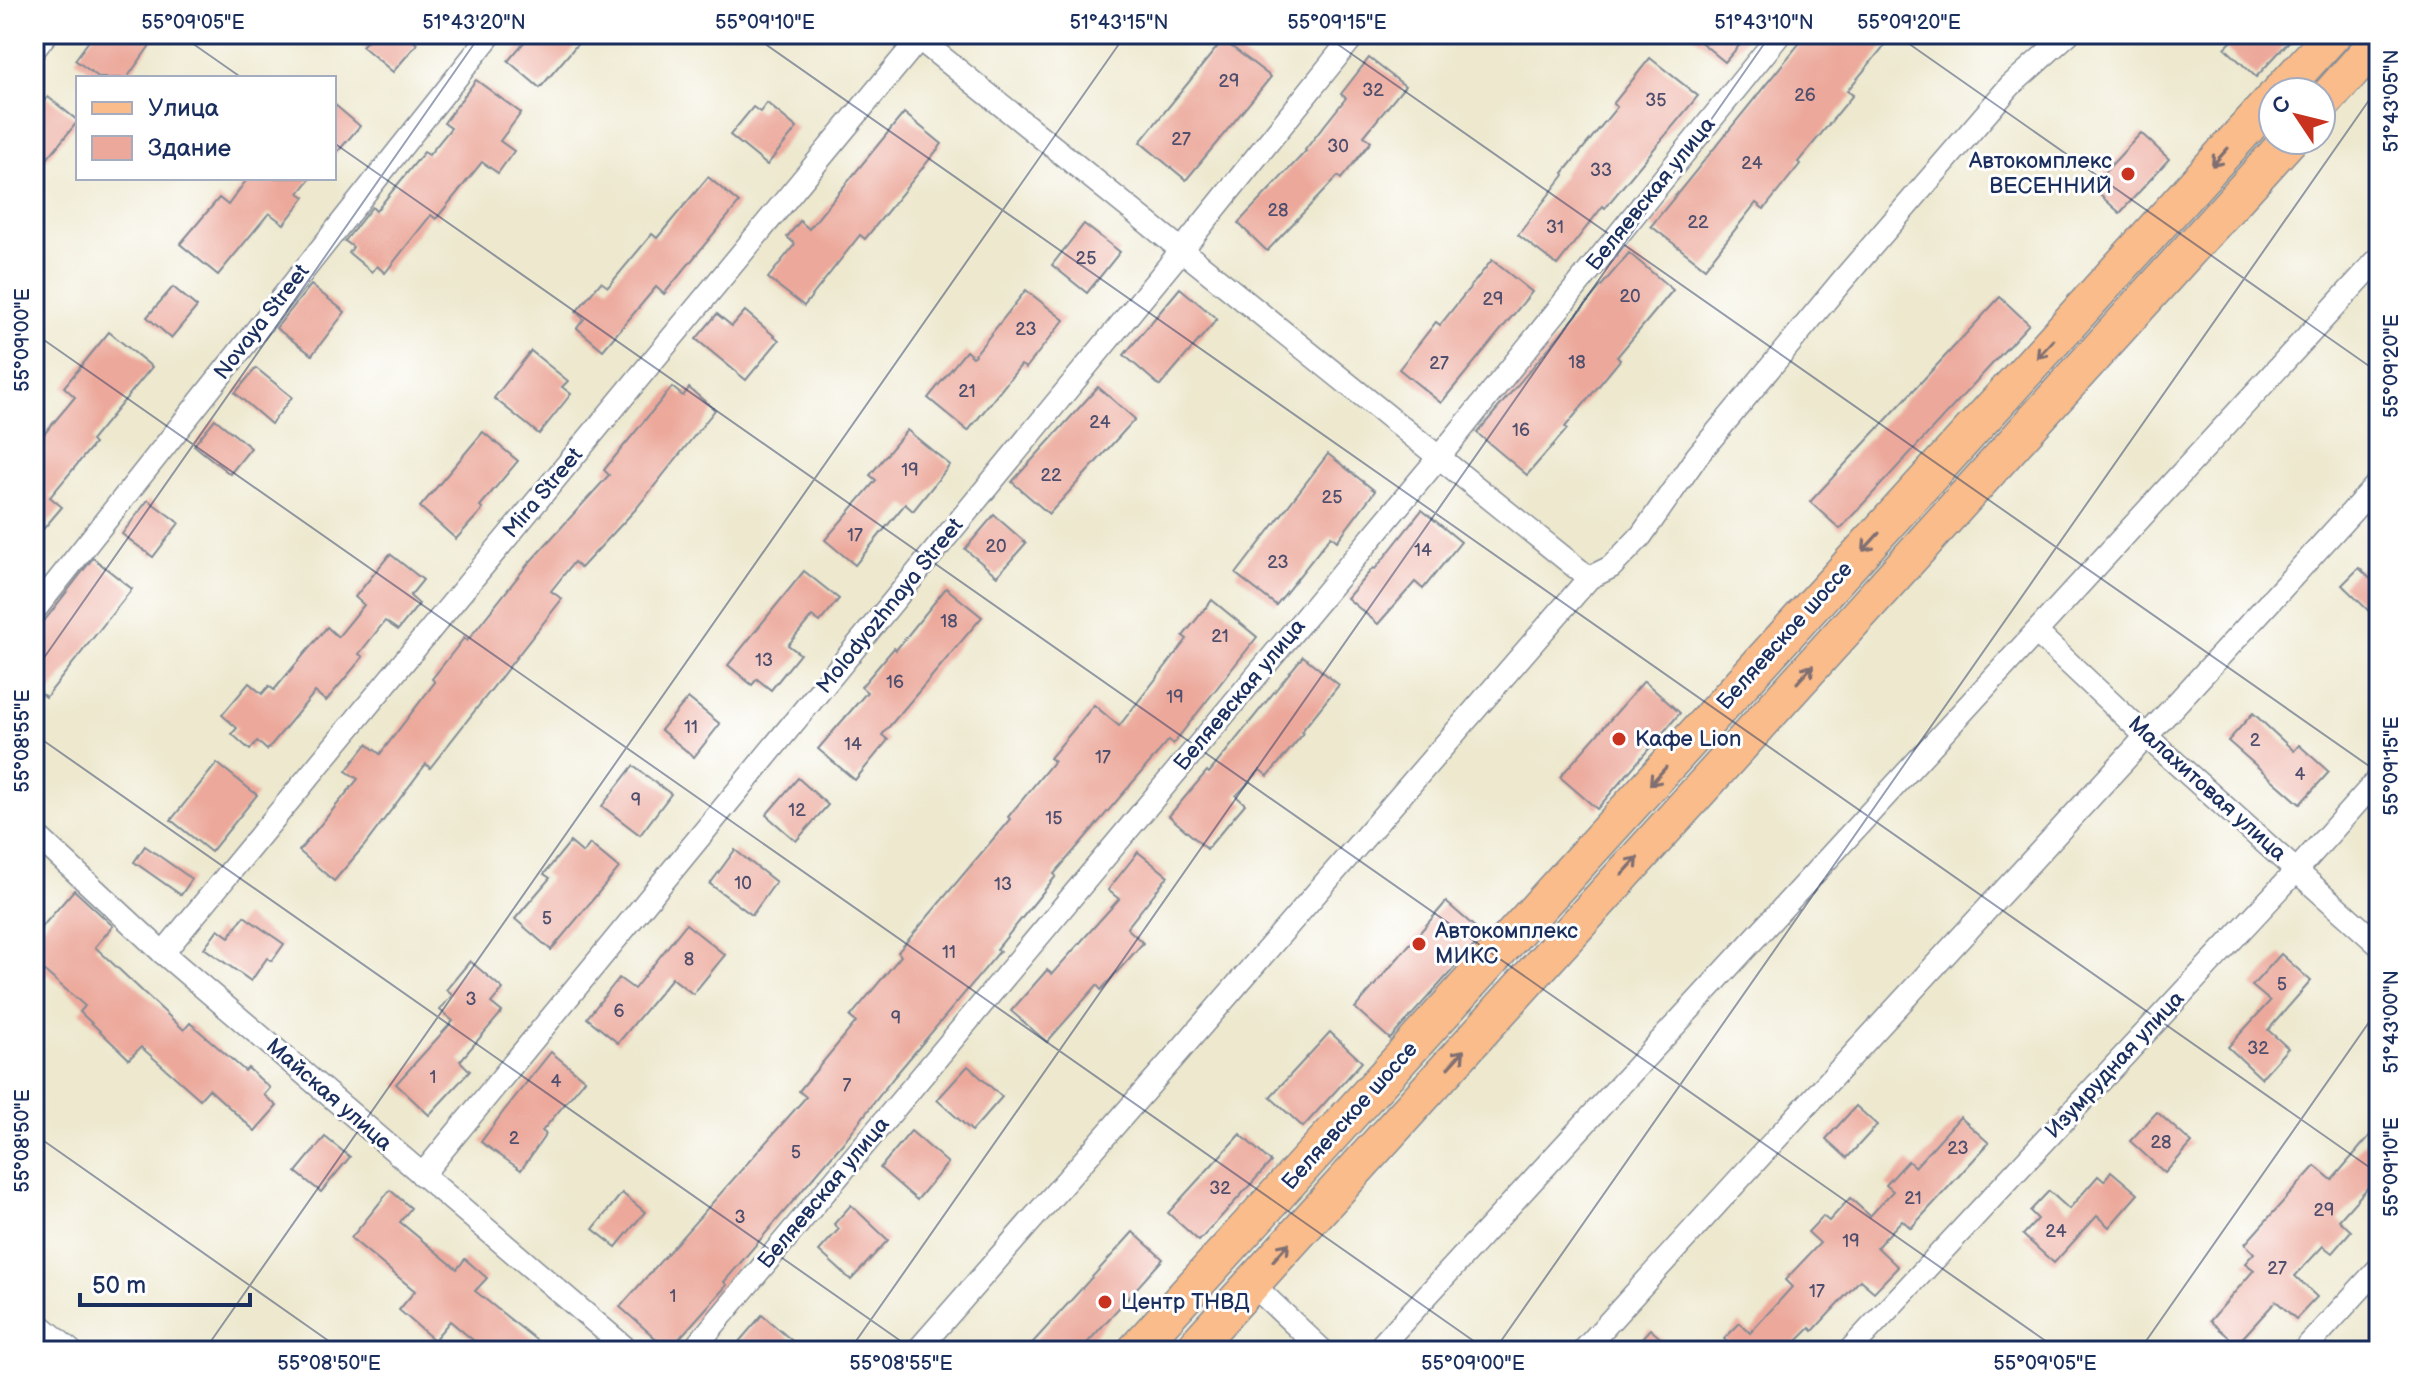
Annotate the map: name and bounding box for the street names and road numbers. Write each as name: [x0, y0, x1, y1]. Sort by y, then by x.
street label: Беляевская улица: [1581, 112, 1721, 276]
street label: Novaya Street: [208, 259, 316, 385]
street label: Mira Street: [497, 442, 589, 544]
street label: Molodyozhnaya Street: [811, 513, 969, 699]
street label: Беляевское шоссе: [1711, 556, 1859, 716]
street label: Беляевская улица: [1169, 614, 1311, 776]
street label: Малахитовая улица: [2122, 711, 2292, 867]
street label: Изумрудная улица: [2040, 986, 2190, 1144]
street label: Майская улица: [260, 1033, 398, 1157]
street label: Беляевское шоссе: [1276, 1036, 1424, 1196]
street label: Беляевская улица: [753, 1112, 895, 1274]

